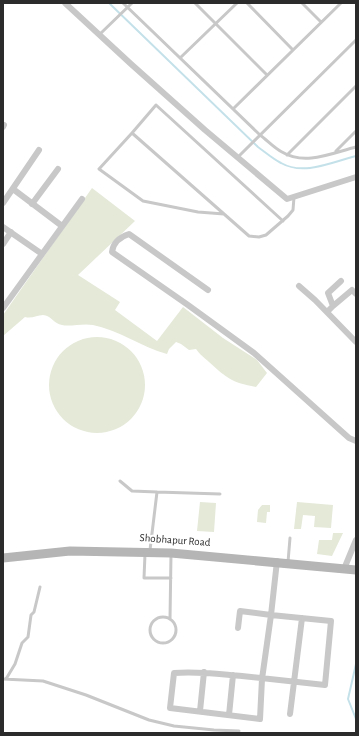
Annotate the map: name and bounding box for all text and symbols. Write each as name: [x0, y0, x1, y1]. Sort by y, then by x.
street label: Shobhapur Road: [139, 532, 211, 548]

